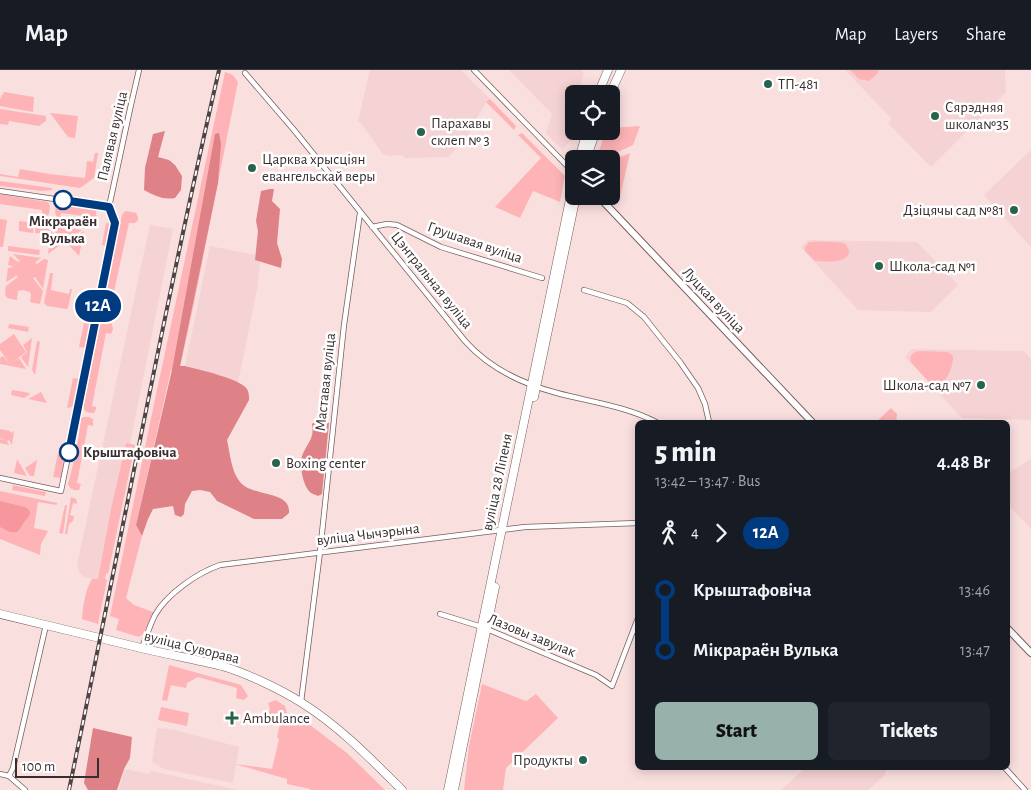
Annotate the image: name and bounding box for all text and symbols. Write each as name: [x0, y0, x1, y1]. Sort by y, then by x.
text: Map: [25, 22, 68, 46]
text: Map: [835, 26, 866, 44]
text: Layers: [894, 26, 938, 44]
text: Share: [966, 26, 1006, 44]
place label: ТП-481: [778, 77, 819, 92]
marker: ТП-481: [762, 78, 774, 90]
map controls: [565, 85, 620, 205]
button: locate: [565, 85, 620, 140]
street label: Палявая вуліца: [95, 90, 130, 182]
place label: Сярэдняя школа№35: [945, 100, 1009, 132]
marker: Сярэдняя школа№35: [929, 110, 941, 122]
place label: Парахавы склеп № 3: [431, 116, 491, 148]
marker: Парахавы склеп № 3: [415, 126, 427, 138]
button: layers: [565, 150, 620, 205]
place label: Царква хрысціян евангельскай веры: [262, 152, 376, 184]
marker: Царква хрысціян евангельскай веры: [246, 162, 258, 174]
marker: Мікрараён Вулька: [53, 190, 73, 210]
place label: Дзіцячы сад №81: [903, 203, 1004, 218]
marker: Дзіцячы сад №81: [1008, 204, 1020, 216]
place label: Мікрараён Вулька: [29, 214, 97, 246]
street label: Грушавая вуліца: [425, 219, 524, 266]
street label: Цэнтральная вуліца: [388, 229, 475, 332]
place label: Школа-сад №1: [889, 259, 976, 274]
marker: Школа-сад №1: [873, 260, 885, 272]
street label: Луцкая вуліца: [680, 265, 748, 336]
line badge: 12А: [69, 290, 127, 322]
text: 12А: [85, 297, 111, 315]
street label: Маставая вуліца: [313, 332, 338, 432]
place label: Школа-сад №7: [883, 378, 971, 393]
marker: Школа-сад №7: [975, 379, 987, 391]
street label: вуліца 28 Ліпеня: [480, 432, 515, 532]
text: 5 min: [655, 439, 717, 467]
marker: Крыштафовіча: [59, 442, 79, 462]
place label: Крыштафовіча: [83, 445, 177, 460]
text: 4.48 Br: [937, 453, 990, 472]
place label: Boxing center: [286, 456, 366, 471]
marker: Boxing center: [270, 457, 282, 469]
text: 13:42 – 13:47 · Bus: [655, 473, 760, 489]
icon: walk: [655, 519, 683, 547]
icon: forward: [707, 519, 735, 547]
street label: вуліца Чычэрына: [316, 521, 421, 548]
text: 4: [691, 524, 699, 540]
text: 12А: [753, 524, 779, 542]
text: Крыштафовіча: [693, 581, 811, 600]
text: 13:46: [959, 582, 990, 598]
street label: Лазовы завулак: [486, 611, 578, 660]
street label: вуліца Суворава: [143, 628, 241, 667]
text: Мікрараён Вулька: [693, 641, 838, 660]
text: 13:47: [960, 642, 990, 658]
button: Start: [655, 702, 818, 760]
button: Tickets: [828, 702, 990, 760]
marker: Ambulance: [225, 711, 239, 725]
place label: Ambulance: [243, 711, 310, 726]
place label: Продукты: [513, 753, 573, 768]
marker: Продукты: [577, 754, 589, 766]
scale bar: [15, 755, 99, 778]
text: 100 m: [22, 760, 55, 774]

